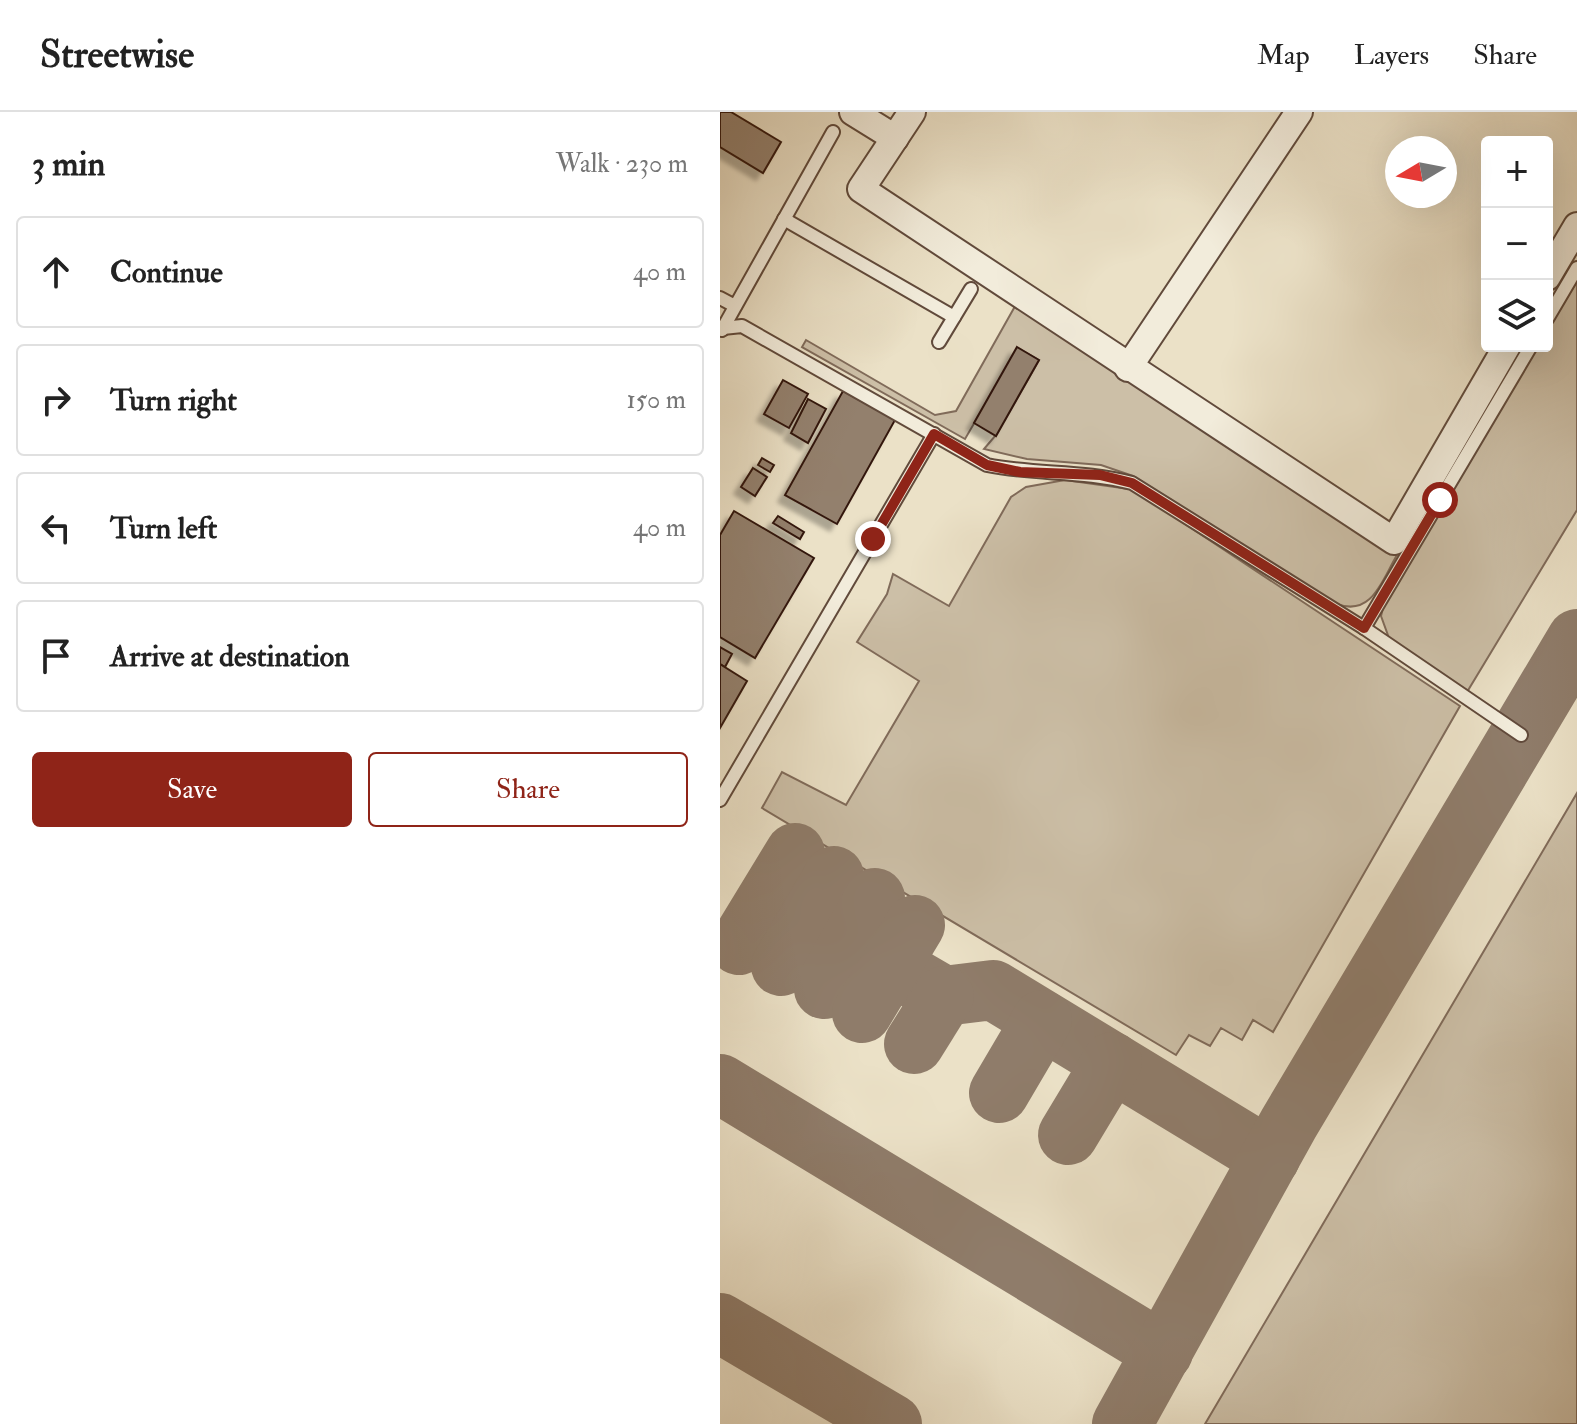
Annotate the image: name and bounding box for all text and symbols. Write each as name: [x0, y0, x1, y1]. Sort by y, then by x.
text: Streetwise: [40, 31, 194, 79]
text: Map: [1257, 38, 1310, 73]
text: Layers: [1354, 38, 1429, 73]
text: Share: [1473, 38, 1537, 73]
north arrow: [1385, 136, 1457, 208]
map controls: [1481, 136, 1553, 352]
button: +: [1481, 136, 1553, 208]
text: 3 min: [32, 143, 105, 186]
text: Walk · 230 m: [556, 148, 688, 180]
button: −: [1481, 208, 1553, 280]
icon: ahead: [34, 250, 78, 294]
text: Continue: [110, 254, 223, 291]
text: 40 m: [633, 256, 686, 288]
button: layers: [1481, 280, 1553, 352]
icon: right: [34, 378, 78, 422]
text: Turn right: [110, 382, 237, 419]
text: 150 m: [627, 384, 686, 416]
route start: [1422, 482, 1458, 518]
icon: left: [34, 506, 78, 550]
text: Turn left: [110, 510, 217, 547]
text: 40 m: [633, 512, 686, 544]
route end: [855, 521, 891, 557]
icon: arrive: [34, 634, 78, 678]
text: Arrive at destination: [110, 638, 350, 675]
button: Save: [32, 752, 352, 827]
button: Share: [368, 752, 688, 827]

